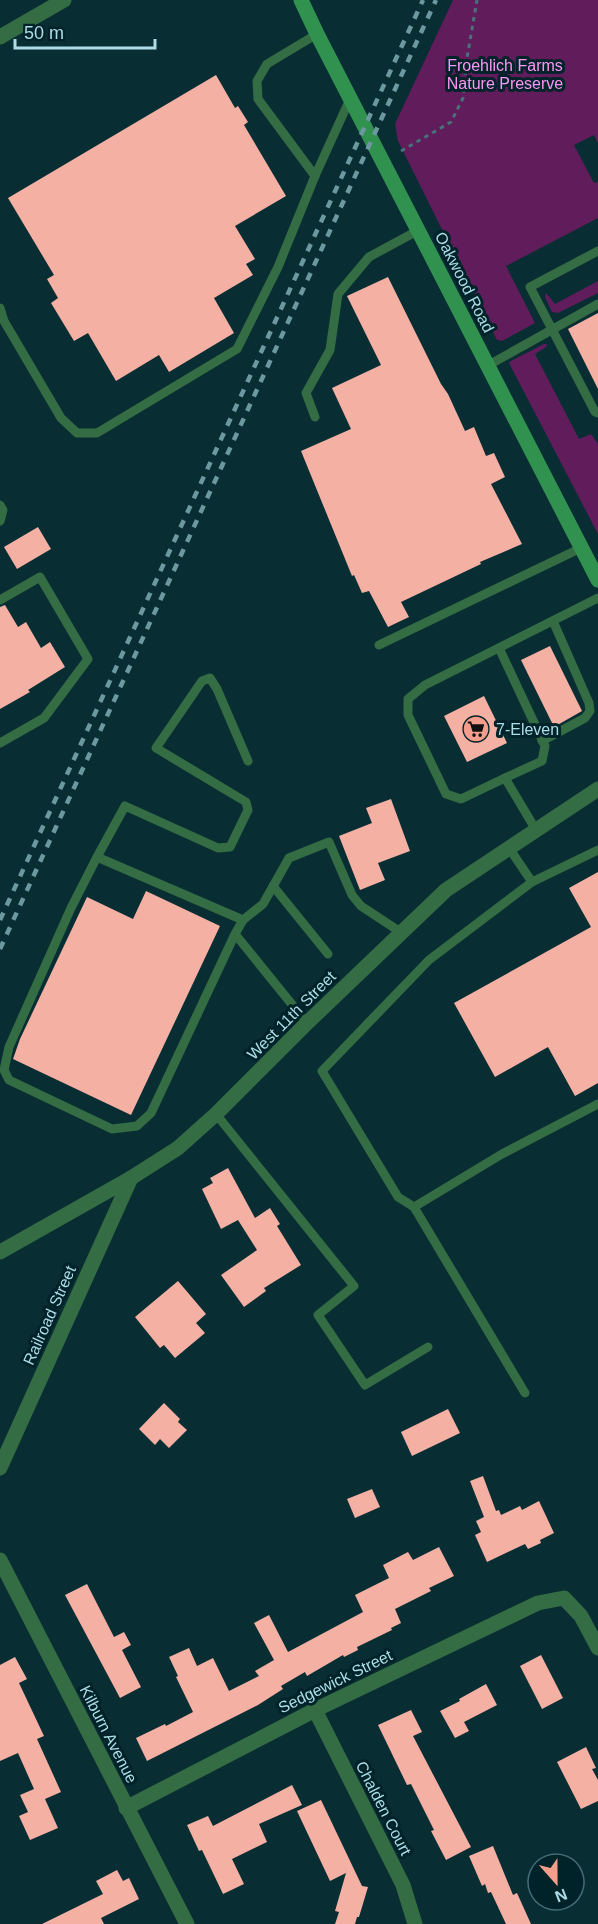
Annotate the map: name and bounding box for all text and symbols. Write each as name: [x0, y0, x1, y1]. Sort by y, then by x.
scale bar: [15, 12, 154, 50]
text: 50 m: [24, 23, 64, 43]
park label: Froehlich Farms Nature Preserve: [447, 57, 563, 92]
street label: Oakwood Road: [432, 229, 497, 335]
supermarket icon: 7-Eleven: [461, 714, 491, 744]
place label: 7-Eleven: [496, 721, 559, 738]
street label: West 11th Street: [244, 967, 339, 1063]
street label: Railroad Street: [20, 1262, 79, 1367]
street label: Sedgewick Street: [276, 1646, 395, 1716]
street label: Kilburn Avenue: [77, 1683, 141, 1786]
street label: Chalden Court: [353, 1758, 415, 1859]
north arrow: [526, 1852, 586, 1912]
text: N: [553, 1886, 570, 1906]

